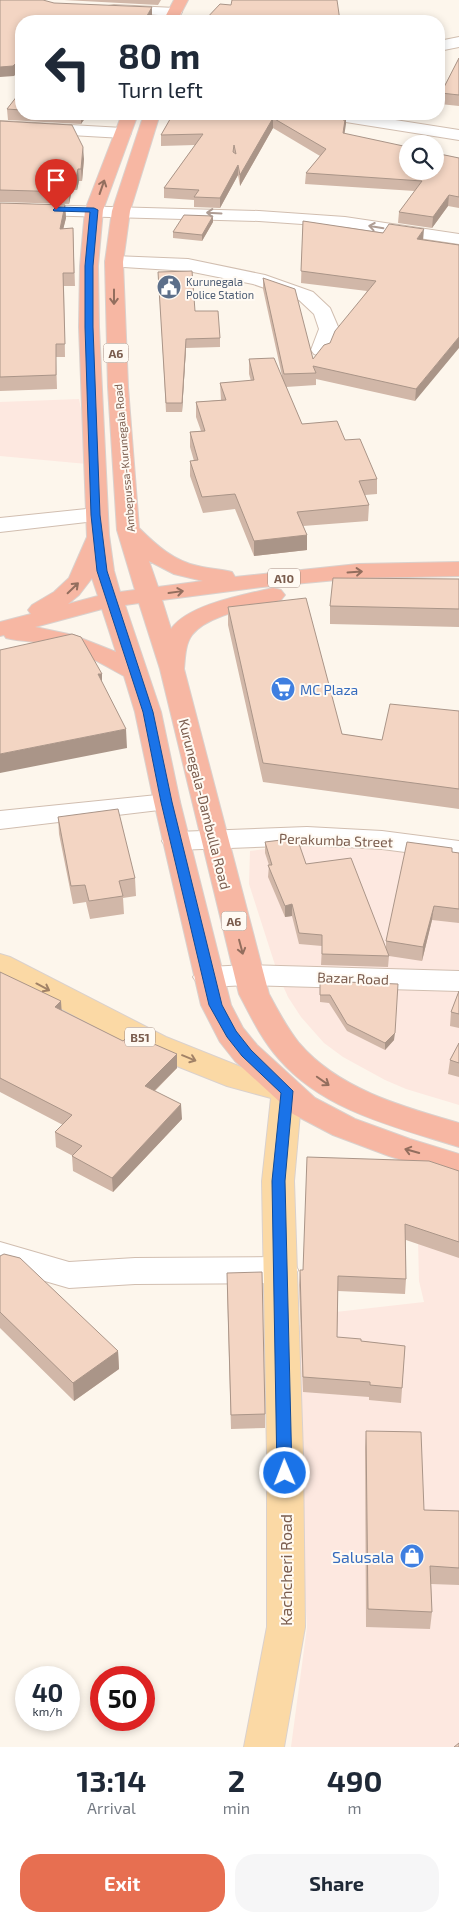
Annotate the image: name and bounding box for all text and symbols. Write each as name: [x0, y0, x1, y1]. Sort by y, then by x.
text: 80 m: [118, 34, 200, 76]
icon: left: [35, 35, 100, 100]
text: Turn left: [118, 76, 203, 102]
map controls: [399, 135, 444, 180]
button: search: [399, 135, 444, 180]
pin: [35, 159, 77, 210]
icon: arrive: [42, 166, 70, 194]
one-way arrow: [98, 180, 107, 196]
one-way arrow: [207, 209, 223, 218]
one-way arrow: [368, 222, 384, 232]
public building icon: Kurunegala Police Station: [156, 274, 182, 300]
place label: Kurunegala Police Station: [186, 275, 254, 301]
one-way arrow: [109, 288, 119, 305]
road number: A6: [104, 343, 128, 362]
street label: Ambepussa-Kurunegala Road: [111, 384, 137, 532]
one-way arrow: [347, 567, 363, 576]
road number: A10: [268, 568, 300, 588]
one-way arrow: [67, 582, 79, 594]
one-way arrow: [168, 586, 184, 596]
supermarket icon: MC Plaza: [270, 676, 296, 702]
place label: MC Plaza: [300, 681, 358, 698]
street label: Kurunegala-Dambulla Road: [176, 717, 234, 891]
street label: Perakumba Street: [279, 830, 393, 850]
road number: A6: [222, 911, 246, 930]
one-way arrow: [236, 939, 246, 955]
street label: Bazar Road: [317, 968, 389, 988]
one-way arrow: [35, 983, 50, 992]
road number: B51: [125, 1028, 155, 1046]
one-way arrow: [181, 1054, 196, 1064]
one-way arrow: [316, 1076, 330, 1086]
one-way arrow: [405, 1146, 421, 1156]
position arrow: [258, 1446, 310, 1498]
street label: Kachcheri Road: [276, 1514, 295, 1626]
shop icon: Salusala: [399, 1543, 425, 1569]
place label: Salusala: [332, 1547, 394, 1566]
speed limit sign: 50: [90, 1666, 155, 1731]
text: 40: [32, 1677, 63, 1707]
text: km/h: [33, 1704, 62, 1718]
text: 13:14: [77, 1762, 146, 1798]
text: 2: [228, 1762, 245, 1798]
text: 490: [327, 1762, 382, 1798]
text: Arrival: [87, 1798, 136, 1817]
text: min: [223, 1798, 250, 1817]
text: m: [348, 1798, 362, 1817]
button: Exit: [20, 1854, 225, 1912]
button: Share: [235, 1854, 439, 1912]

